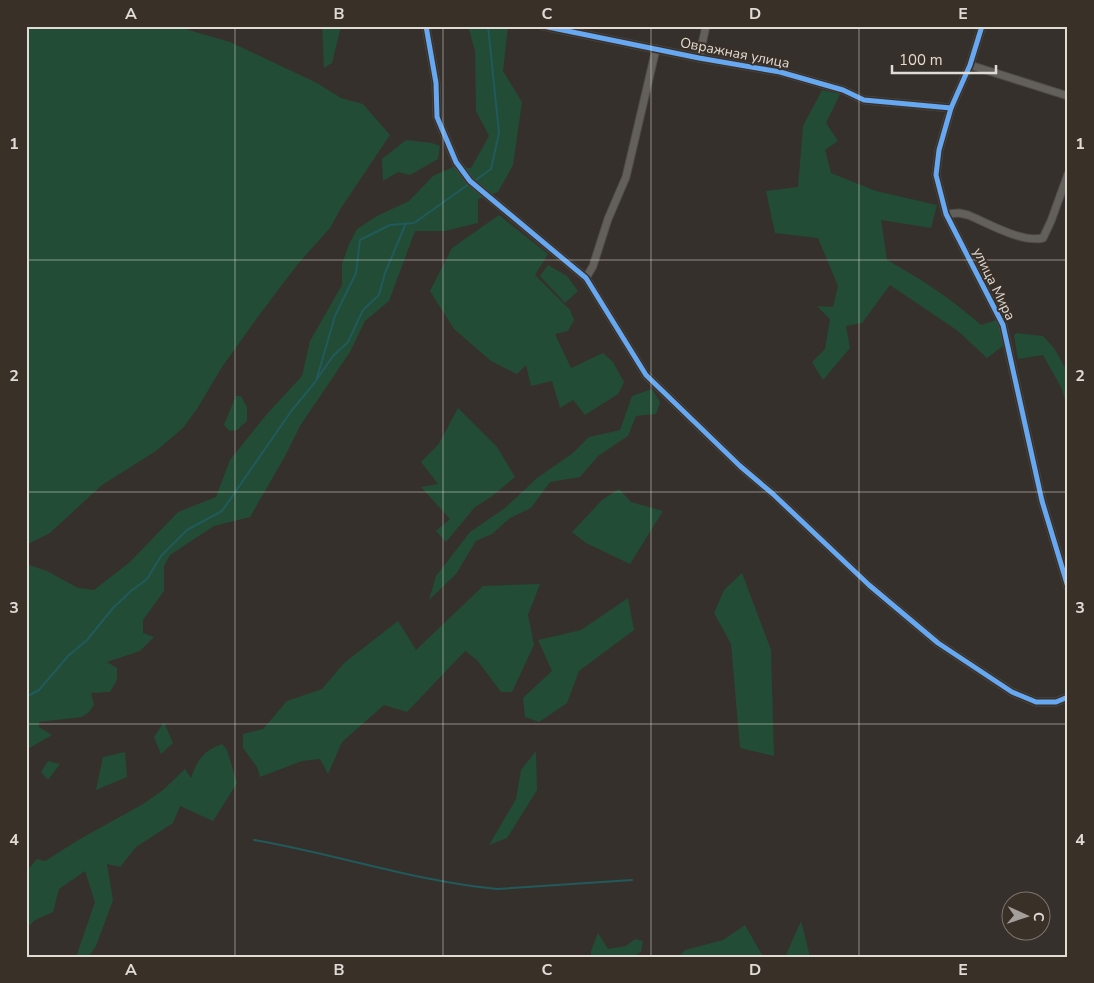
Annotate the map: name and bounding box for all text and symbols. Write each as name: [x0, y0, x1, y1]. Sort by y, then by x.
text: A: [125, 3, 137, 25]
text: B: [333, 3, 345, 25]
text: C: [542, 3, 553, 25]
text: D: [749, 3, 761, 25]
text: E: [958, 3, 968, 25]
street label: Овражная улица: [679, 33, 791, 73]
scale bar: [892, 42, 995, 74]
text: 100 m: [899, 50, 943, 70]
text: 1: [9, 133, 19, 155]
text: 1: [1075, 133, 1085, 155]
street label: улица Мира: [968, 244, 1020, 324]
text: 2: [9, 365, 19, 387]
text: 2: [1075, 365, 1085, 387]
text: 3: [9, 597, 19, 619]
text: 3: [1075, 597, 1085, 619]
text: 4: [9, 829, 19, 851]
text: 4: [1075, 829, 1085, 851]
north arrow: [1002, 890, 1052, 940]
text: С: [1029, 911, 1048, 922]
text: A: [125, 959, 137, 981]
text: B: [333, 959, 345, 981]
text: C: [542, 959, 553, 981]
text: D: [749, 959, 761, 981]
text: E: [958, 959, 968, 981]

